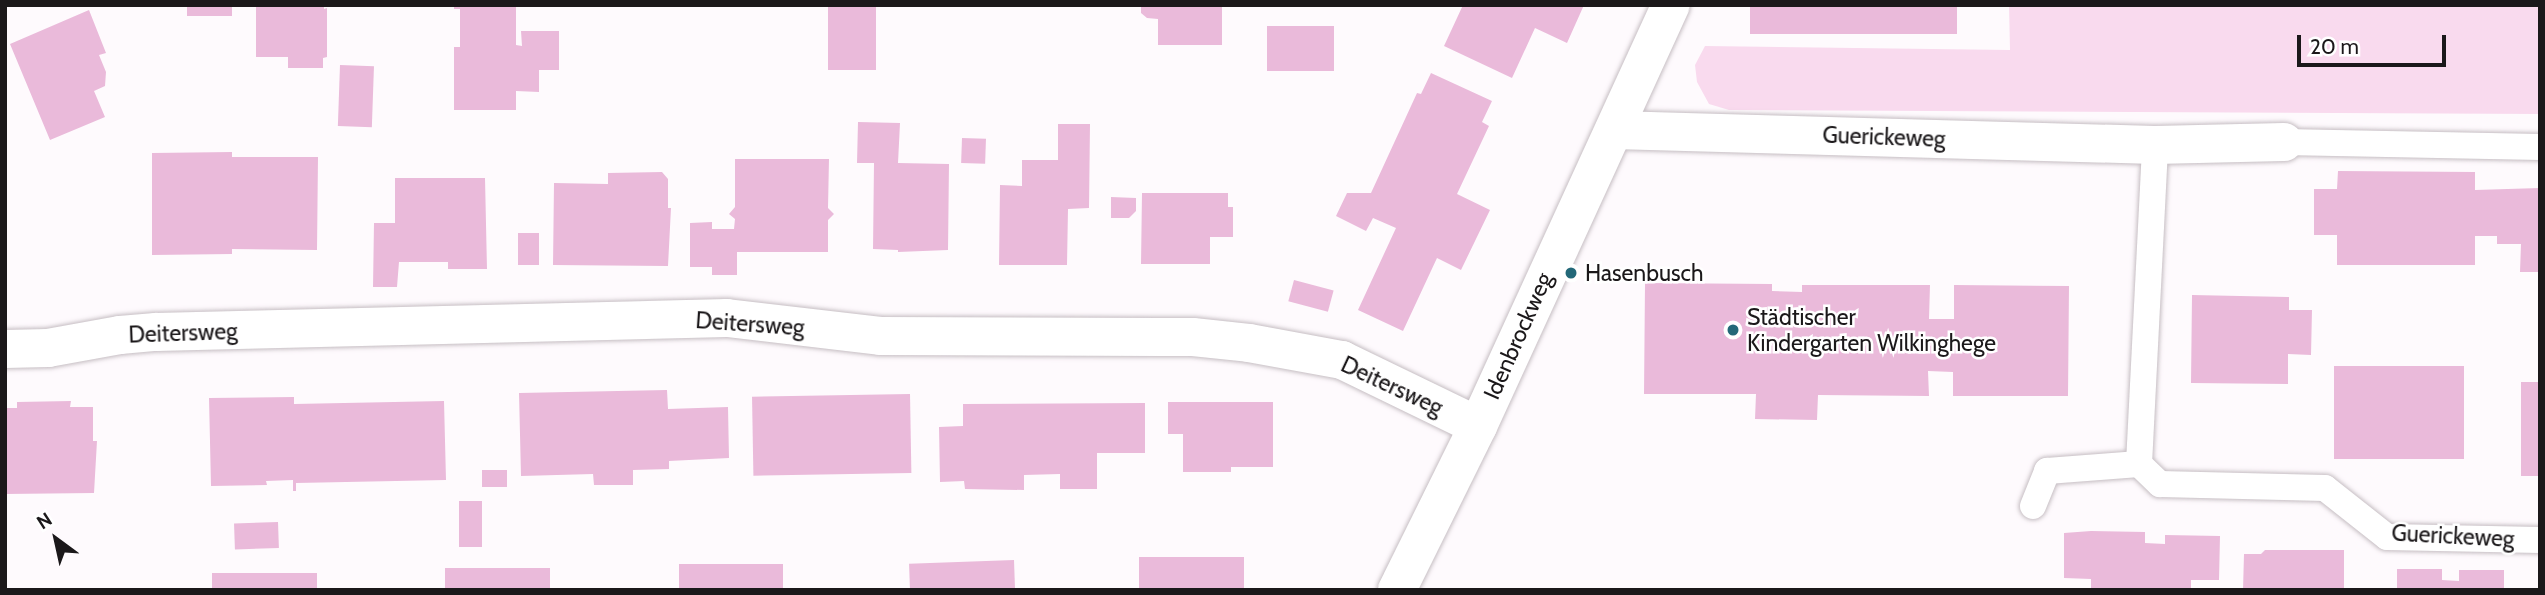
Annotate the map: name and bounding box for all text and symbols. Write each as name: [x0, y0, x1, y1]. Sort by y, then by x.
scale bar: [2300, 21, 2449, 65]
text: 20 m: [2310, 34, 2359, 59]
street label: Guerickeweg: [1822, 121, 1946, 153]
place label: Hasenbusch: [1585, 259, 1703, 287]
marker: Hasenbusch: [1563, 265, 1579, 281]
street label: Idenbrockweg: [1478, 268, 1558, 404]
place label: Städtischer Kindergarten Wilkinghege: [1747, 303, 1996, 357]
street label: Deitersweg: [695, 306, 805, 342]
street label: Deitersweg: [128, 317, 238, 349]
marker: Städtischer Kindergarten Wilkinghege: [1725, 322, 1741, 338]
street label: Deitersweg: [1337, 350, 1447, 422]
north arrow: [21, 504, 91, 574]
text: N: [32, 508, 56, 534]
street label: Guerickeweg: [2391, 519, 2515, 553]

